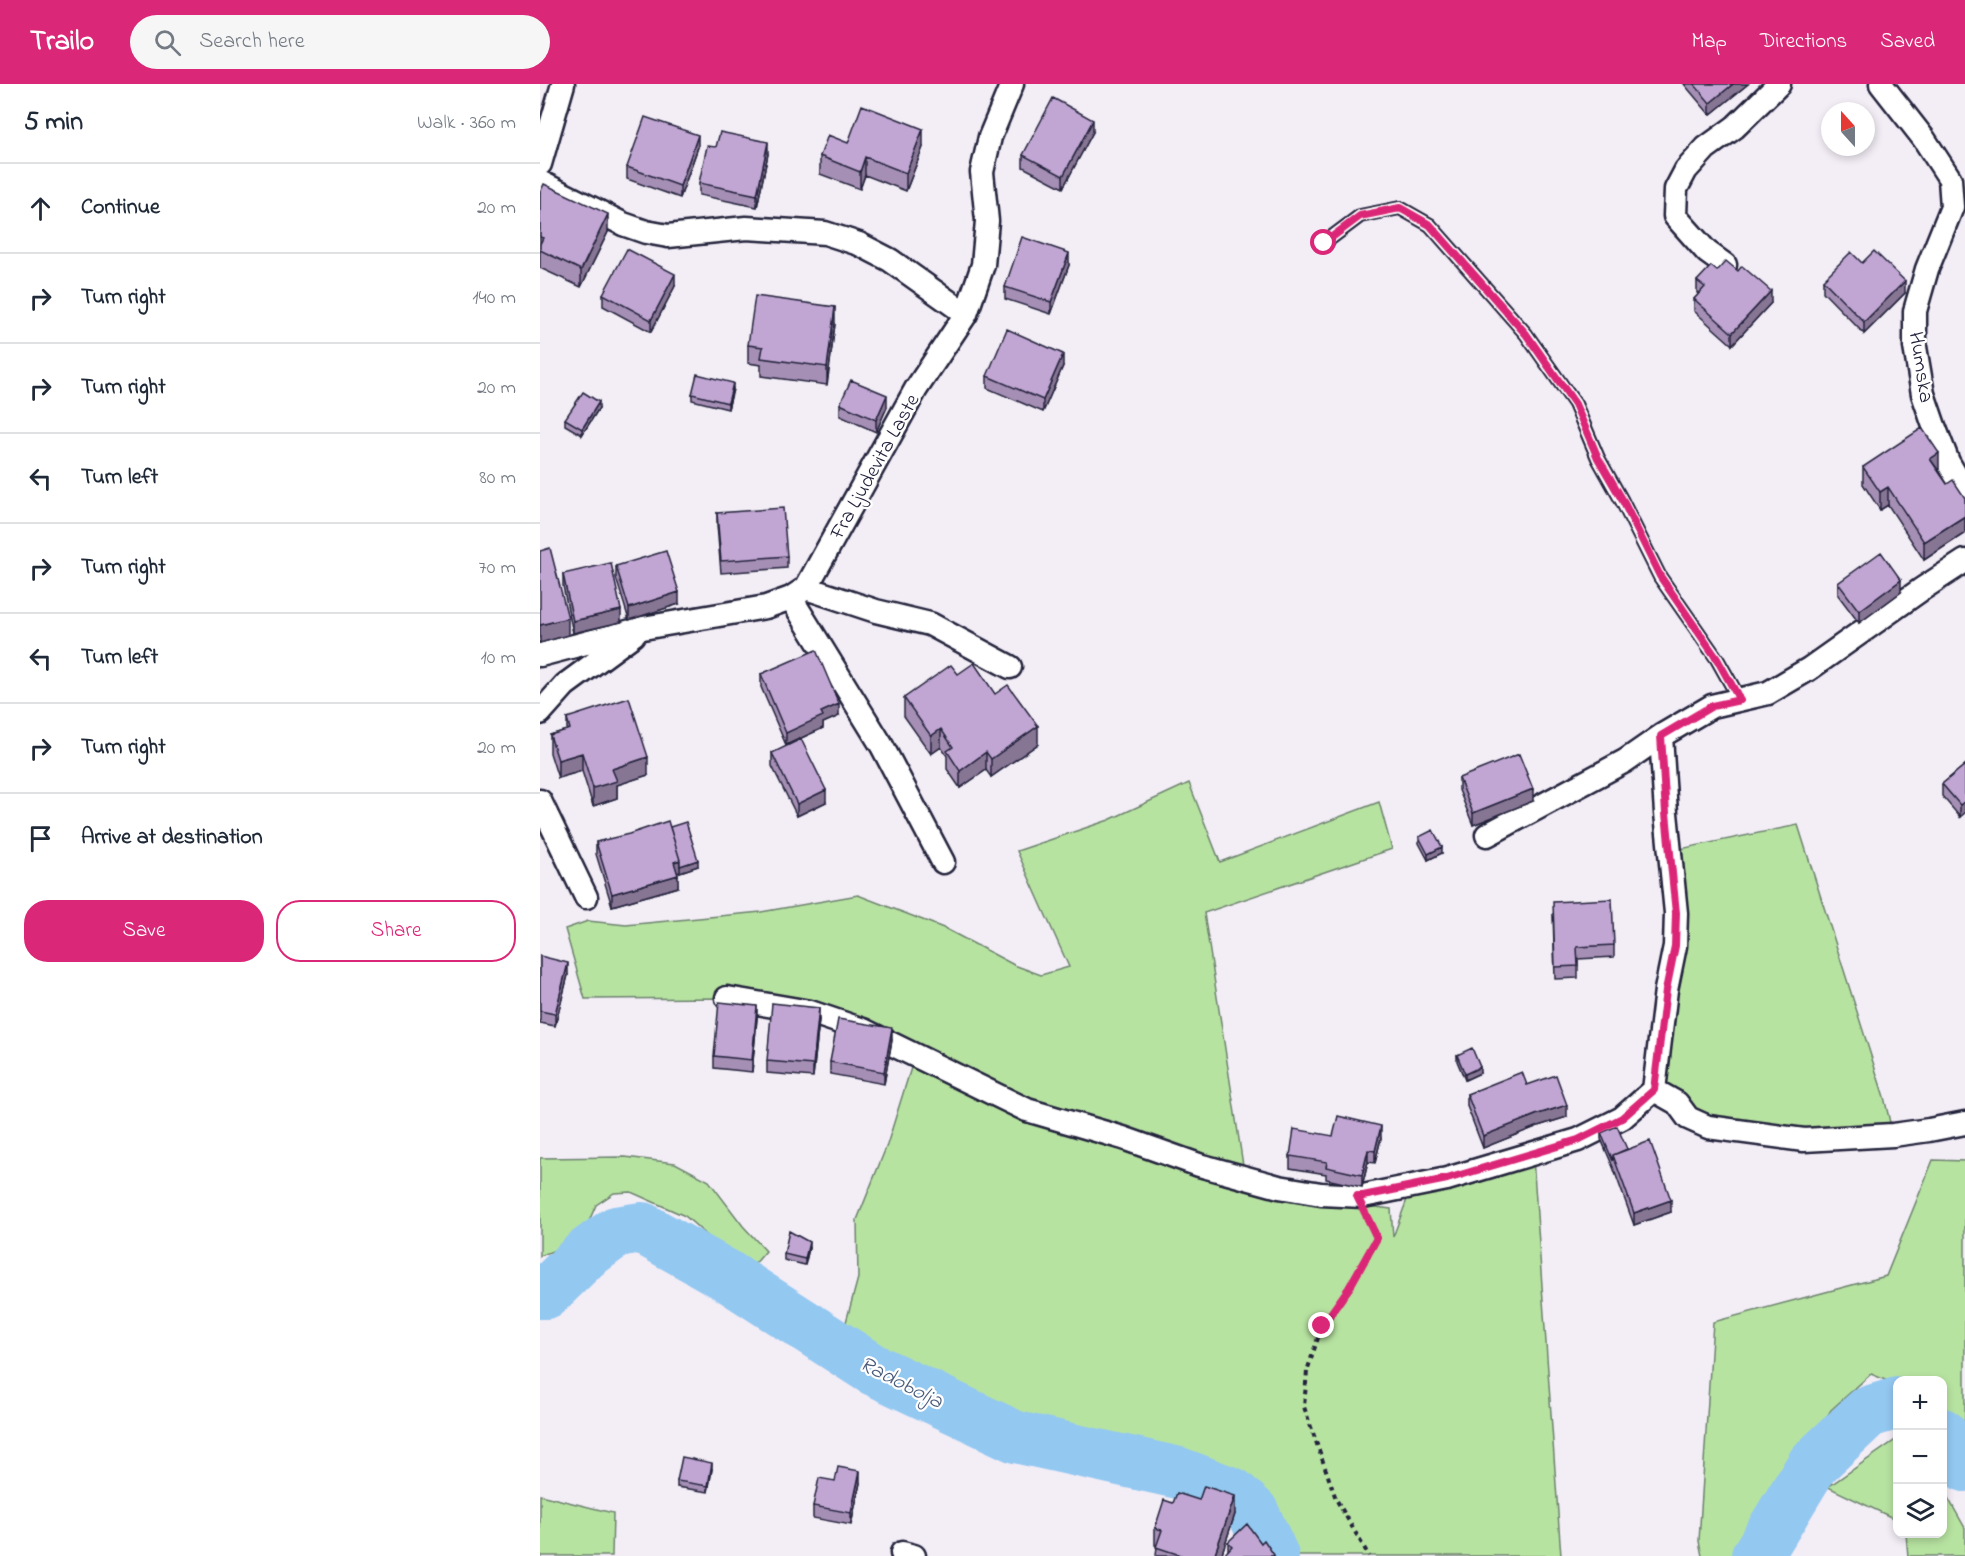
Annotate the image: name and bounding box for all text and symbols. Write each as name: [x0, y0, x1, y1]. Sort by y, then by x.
search box: [130, 15, 550, 69]
text: Trailo: [30, 22, 94, 63]
icon: search: [151, 26, 184, 59]
text: Search here: [199, 26, 305, 58]
text: Map: [1691, 27, 1727, 57]
text: Directions: [1760, 27, 1847, 57]
text: Saved: [1880, 27, 1935, 57]
north arrow: [1821, 102, 1875, 156]
text: 5 min: [24, 104, 83, 142]
text: Walk · 360 m: [417, 109, 516, 138]
icon: ahead: [24, 192, 57, 225]
text: Continue: [81, 192, 160, 224]
text: 20 m: [477, 194, 516, 223]
route start: [1310, 229, 1336, 255]
icon: right: [24, 282, 57, 315]
text: Turn right: [81, 282, 166, 314]
text: 140 m: [472, 284, 516, 313]
street label: Humska: [1900, 330, 1940, 405]
icon: right: [24, 372, 57, 405]
text: Turn right: [81, 372, 166, 404]
text: 20 m: [477, 374, 516, 403]
street label: Fra Ljudevita Laste: [823, 388, 928, 546]
icon: left: [24, 462, 57, 495]
text: Turn left: [81, 462, 158, 494]
text: 80 m: [479, 464, 516, 493]
icon: right: [24, 552, 57, 585]
text: Turn right: [81, 552, 166, 584]
text: 70 m: [479, 554, 516, 583]
icon: left: [24, 642, 57, 675]
text: Turn left: [81, 642, 158, 674]
text: 10 m: [480, 644, 516, 673]
icon: right: [24, 732, 57, 765]
text: Turn right: [81, 732, 166, 764]
text: 20 m: [477, 734, 516, 763]
icon: arrive: [24, 822, 57, 855]
text: Arrive at destination: [81, 822, 263, 854]
button: Save: [24, 900, 264, 962]
button: Share: [276, 900, 516, 962]
route end: [1308, 1312, 1334, 1338]
water label: Radobolja: [853, 1349, 949, 1419]
map controls: [1893, 1376, 1947, 1538]
button: +: [1893, 1376, 1947, 1430]
button: −: [1893, 1430, 1947, 1484]
button: layers: [1893, 1484, 1947, 1538]

